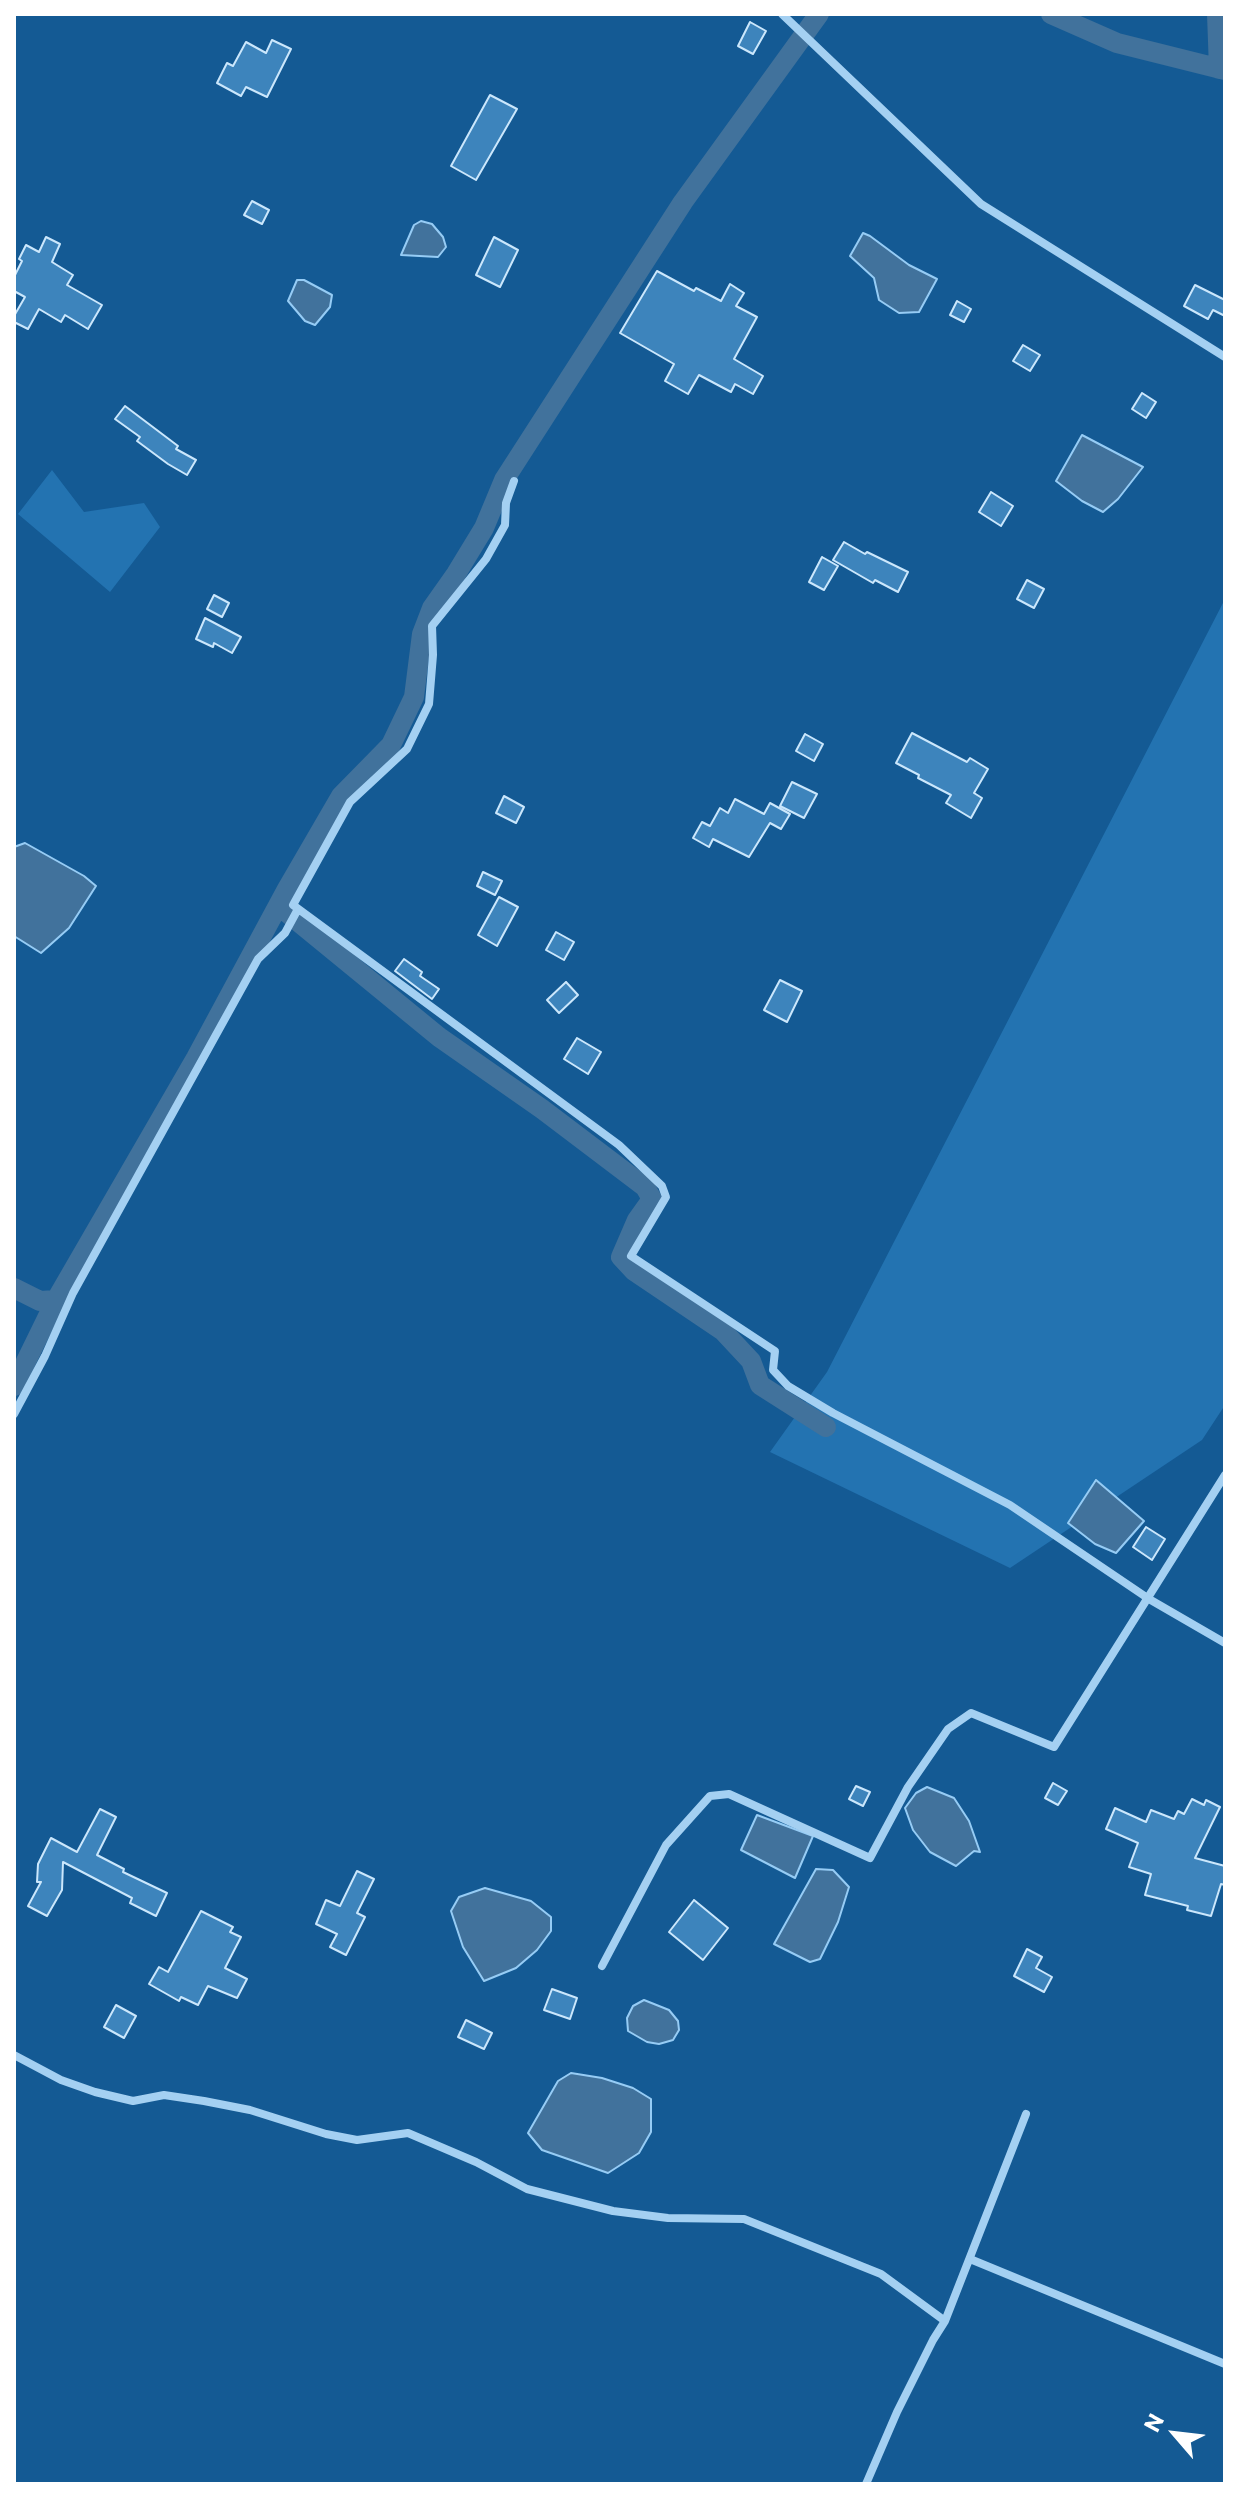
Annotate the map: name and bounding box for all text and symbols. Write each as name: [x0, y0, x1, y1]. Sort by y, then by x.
north arrow: [1135, 2394, 1215, 2474]
text: N: [1138, 2409, 1169, 2436]

